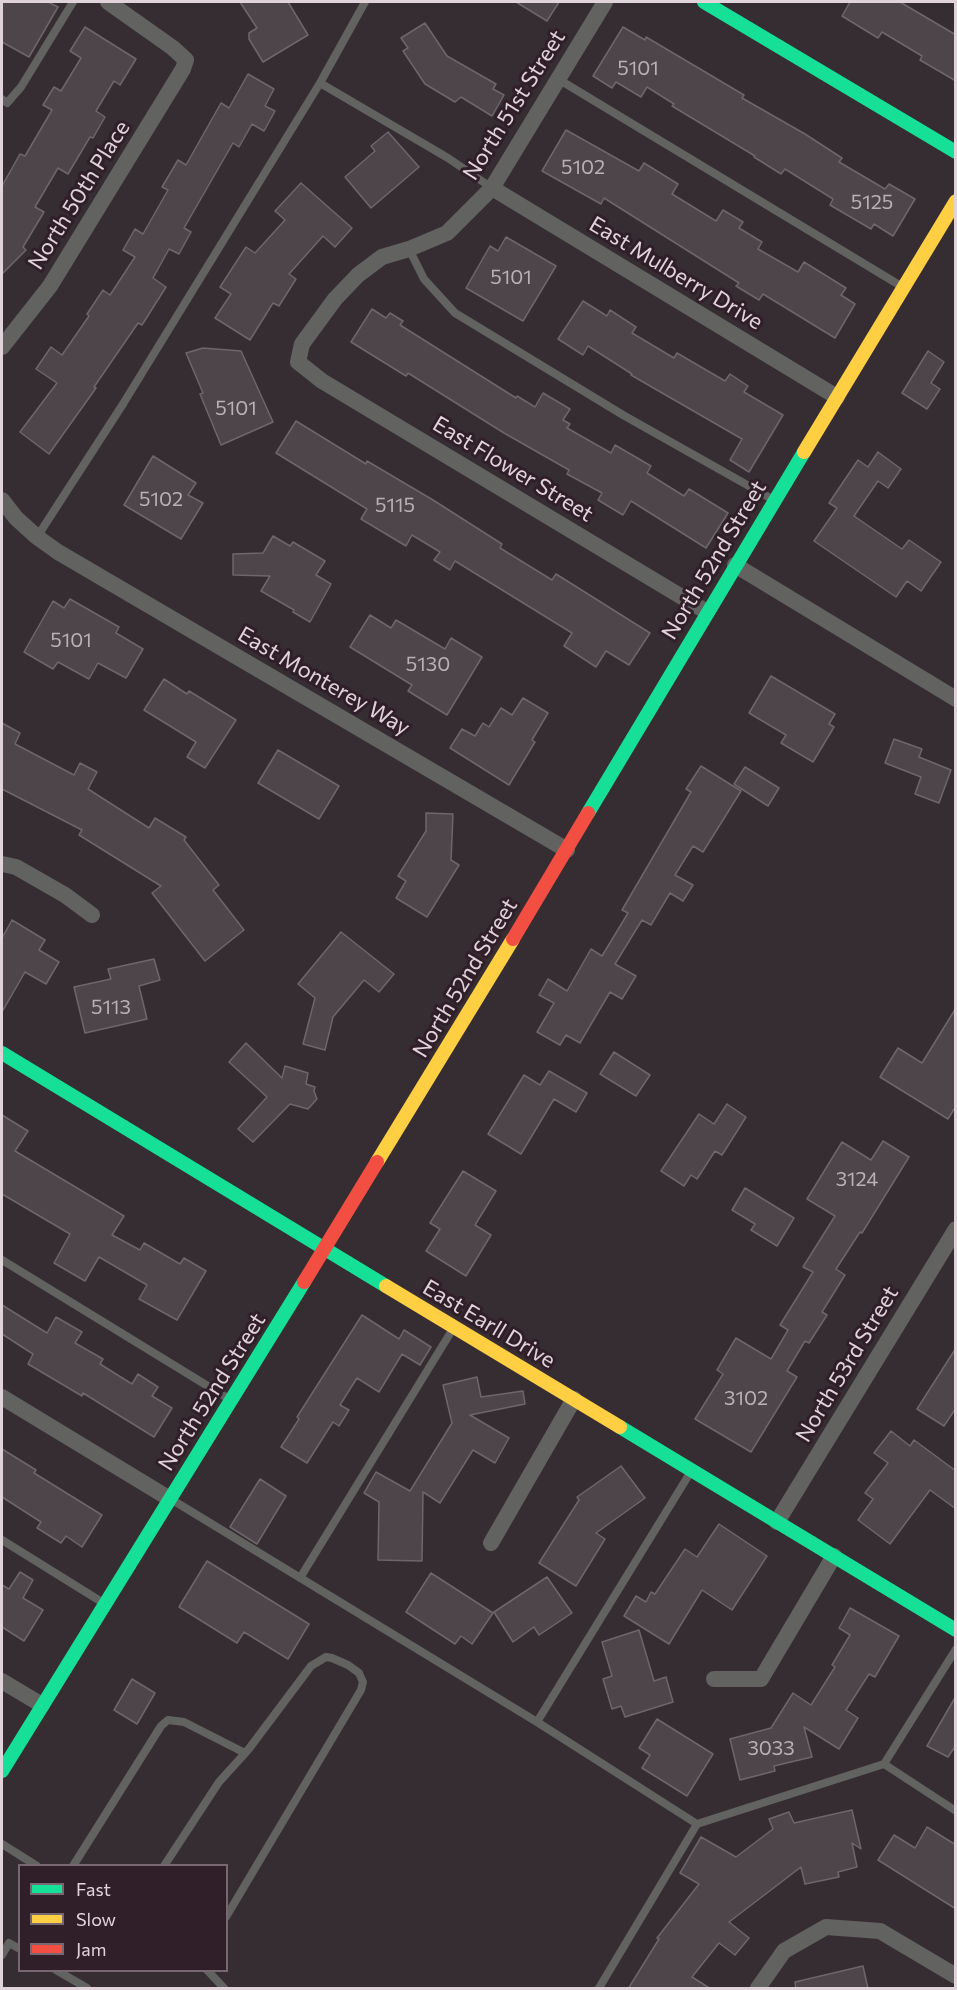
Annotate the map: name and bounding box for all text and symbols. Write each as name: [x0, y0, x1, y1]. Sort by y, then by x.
street label: North 51st Street: [457, 25, 571, 185]
house number: 5101: [617, 56, 659, 80]
street label: North 50th Place: [23, 116, 135, 274]
house number: 5102: [561, 155, 605, 179]
house number: 5125: [851, 190, 893, 214]
street label: East Mulberry Drive: [585, 211, 767, 335]
house number: 5101: [490, 265, 532, 289]
house number: 5101: [215, 396, 257, 420]
street label: East Flower Street: [428, 411, 598, 527]
street label: North 52nd Street: [656, 476, 772, 644]
house number: 5102: [139, 487, 183, 511]
house number: 5115: [375, 493, 415, 517]
street label: East Monterey Way: [233, 621, 415, 741]
house number: 5101: [50, 628, 92, 652]
house number: 5130: [406, 652, 450, 676]
street label: North 52nd Street: [407, 894, 523, 1062]
house number: 5113: [91, 995, 131, 1019]
house number: 3124: [836, 1167, 878, 1191]
street label: East Earll Drive: [418, 1274, 560, 1374]
street label: North 53rd Street: [790, 1281, 904, 1447]
street label: North 52nd Street: [153, 1308, 271, 1476]
house number: 3102: [724, 1386, 768, 1410]
house number: 3033: [747, 1736, 795, 1760]
legend: [18, 1864, 228, 1972]
text: Fast: [76, 1878, 111, 1900]
text: Slow: [76, 1908, 116, 1930]
text: Jam: [76, 1938, 106, 1960]

